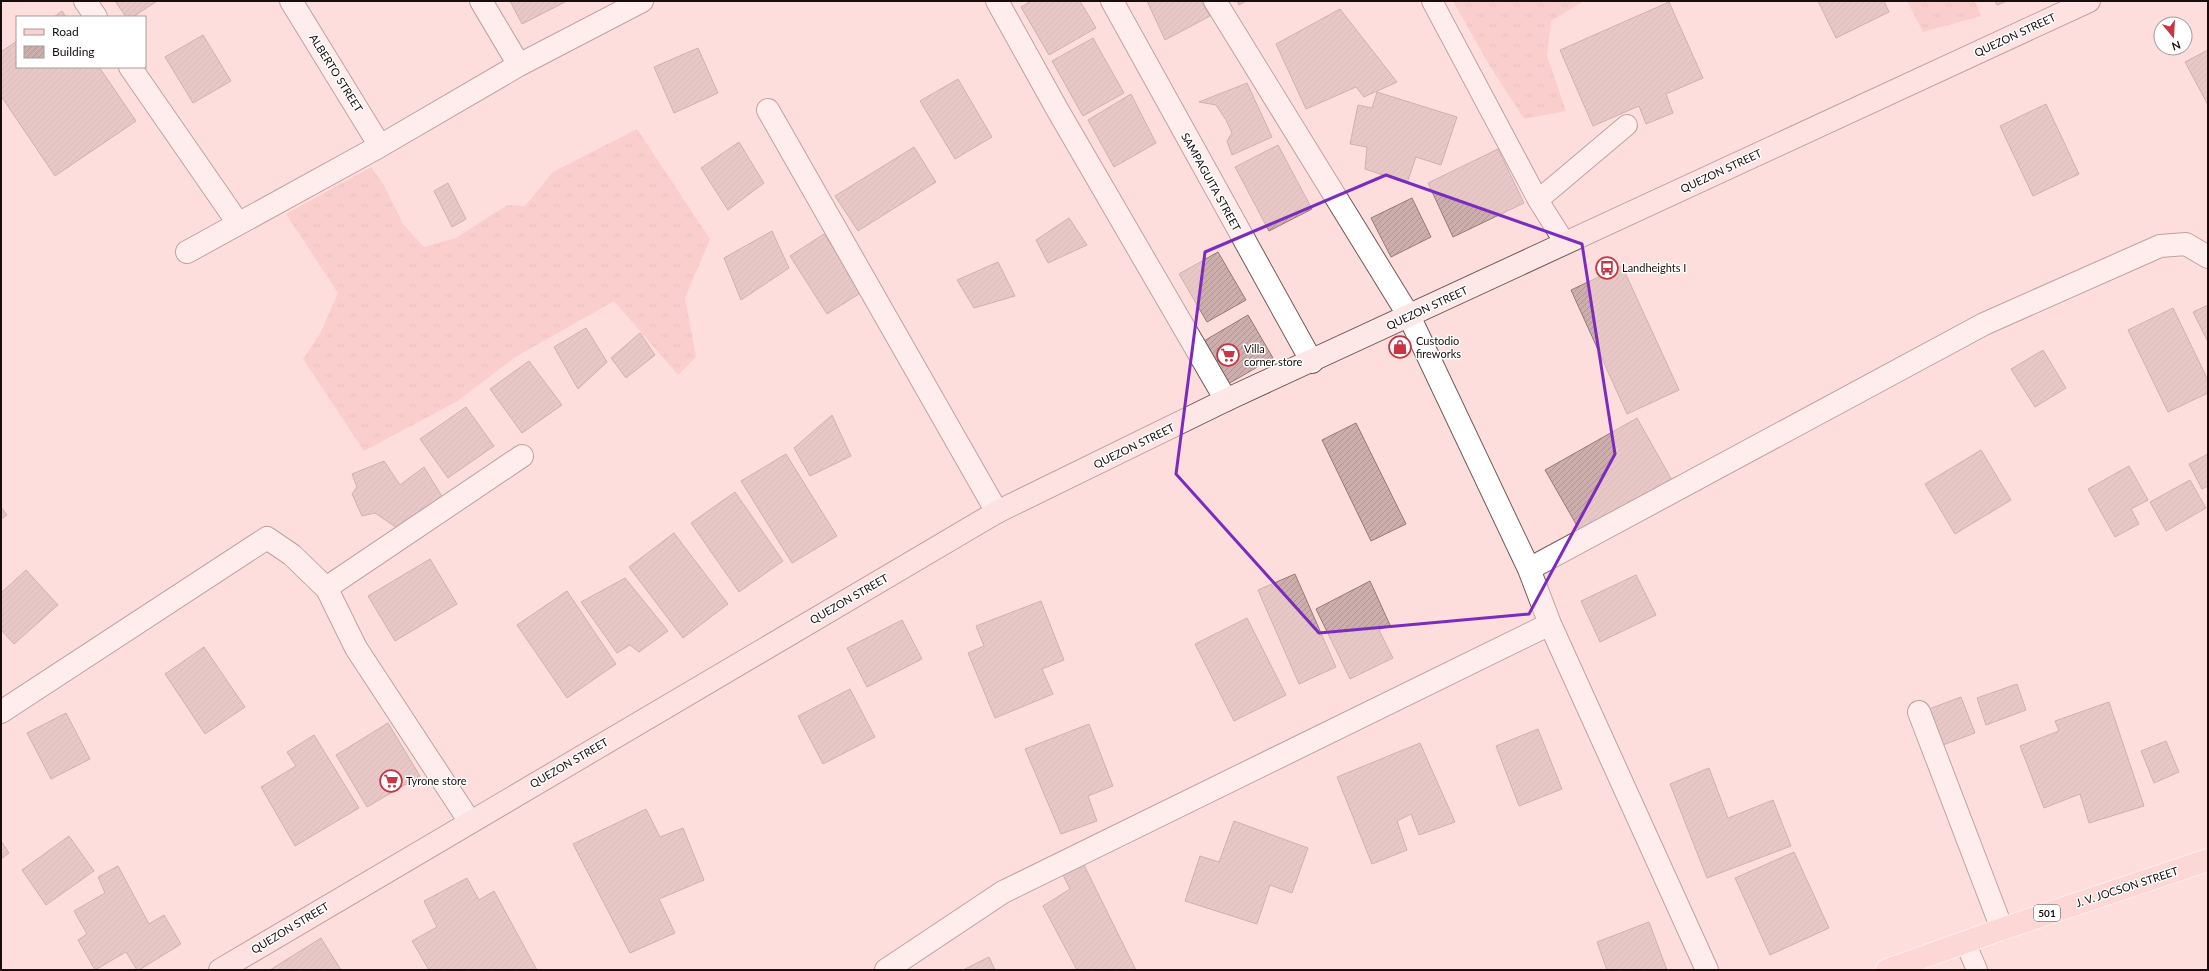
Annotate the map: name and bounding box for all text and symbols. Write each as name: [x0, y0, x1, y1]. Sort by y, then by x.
street label: QUEZON STREET: [1972, 10, 2058, 59]
legend: [16, 16, 146, 68]
north arrow: [2153, 16, 2193, 56]
text: Road: [52, 24, 79, 39]
street label: ALBERTO STREET: [307, 31, 366, 115]
text: N: [2170, 38, 2182, 53]
text: Building: [52, 44, 95, 59]
street label: SAMPAGUITA STREET: [1179, 130, 1244, 234]
street label: QUEZON STREET: [1678, 146, 1764, 195]
bus stop icon: Landheights I: [1594, 255, 1620, 281]
place label: Landheights I: [1622, 261, 1686, 274]
street label: QUEZON STREET: [1384, 283, 1470, 332]
shop icon: Custodio fireworks: [1387, 334, 1413, 360]
place label: Custodio fireworks: [1416, 334, 1461, 360]
supermarket icon: Villa corner store: [1215, 342, 1241, 368]
place label: Villa corner store: [1244, 342, 1303, 368]
street label: QUEZON STREET: [1091, 420, 1177, 471]
street label: QUEZON STREET: [807, 571, 891, 626]
street label: QUEZON STREET: [527, 735, 611, 790]
supermarket icon: Tyrone store: [378, 768, 404, 794]
place label: Tyrone store: [406, 774, 467, 787]
street label: J. V. JOCSON STREET: [2074, 864, 2180, 909]
street label: QUEZON STREET: [249, 899, 331, 956]
road number: 501: [2034, 905, 2060, 921]

